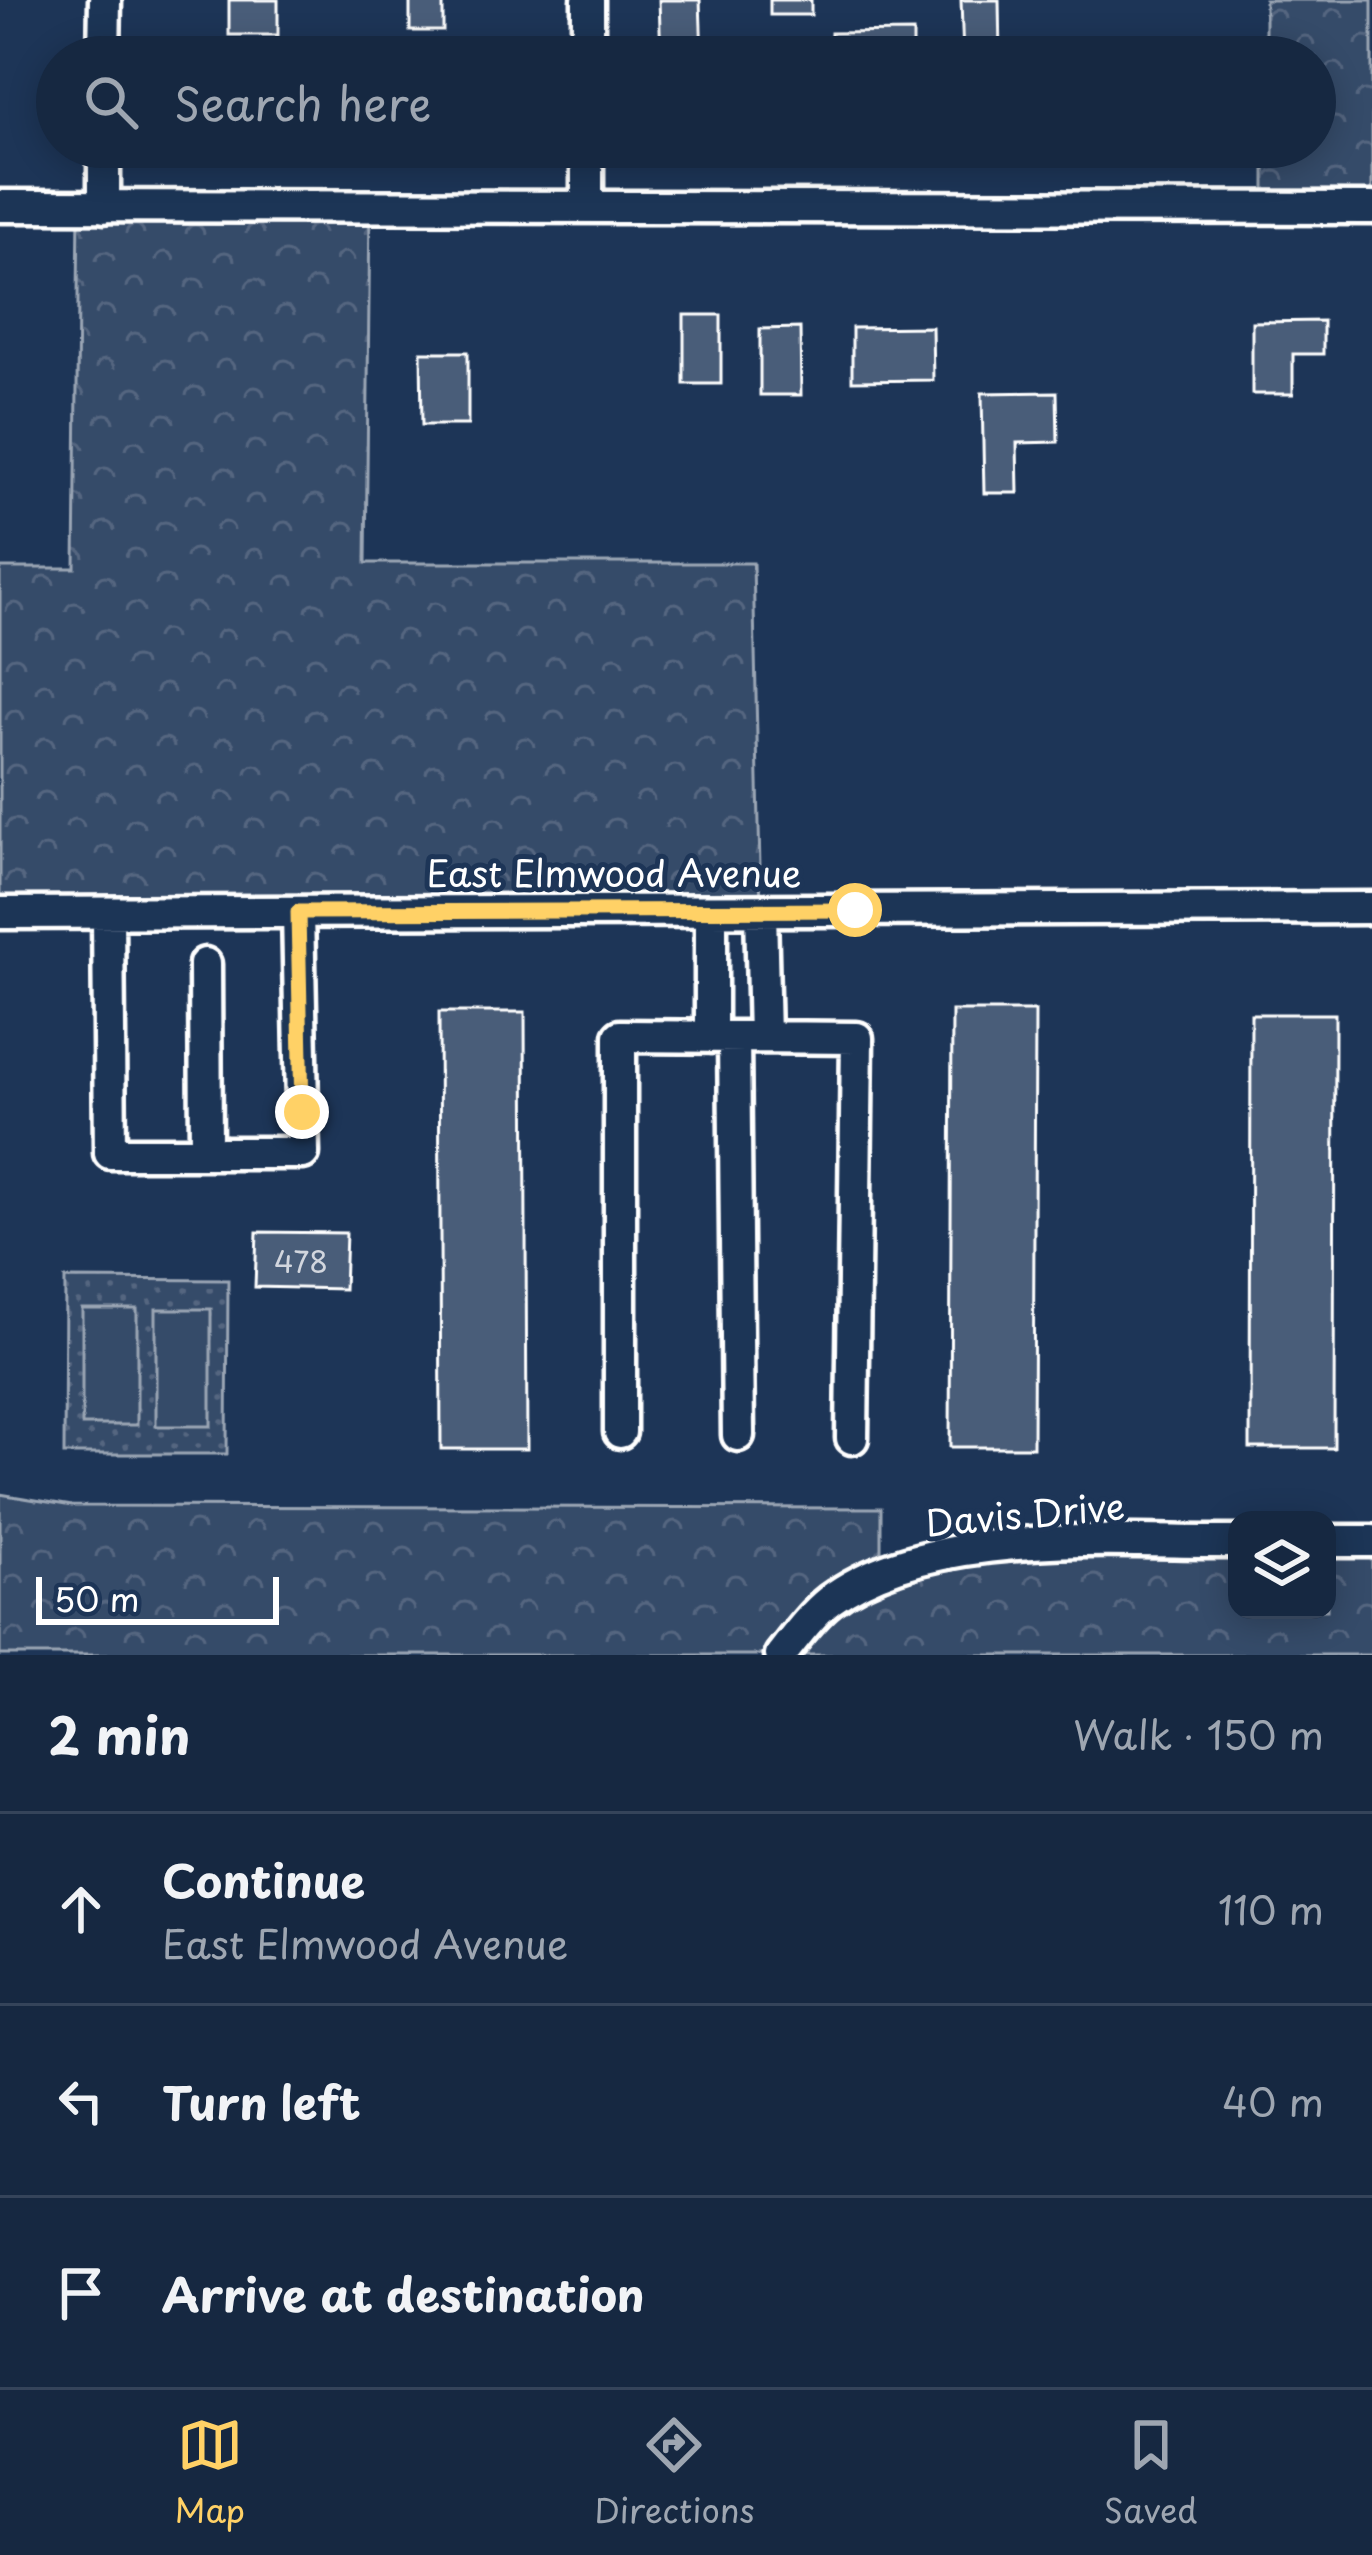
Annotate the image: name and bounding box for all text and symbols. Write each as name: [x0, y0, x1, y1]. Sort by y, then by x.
search box: [36, 36, 1336, 168]
text: Search here: [174, 68, 431, 136]
icon: search: [78, 69, 144, 135]
street label: East Elmwood Avenue: [427, 845, 801, 899]
route start: [828, 883, 882, 937]
route end: [275, 1085, 329, 1139]
house number: 478: [274, 1238, 328, 1283]
street label: Davis Drive: [923, 1477, 1127, 1549]
map controls: [1228, 1511, 1336, 1619]
button: layers: [1228, 1511, 1336, 1619]
scale bar: [36, 1571, 279, 1624]
text: 50 m: [54, 1573, 140, 1623]
text: 2 min: [48, 1695, 190, 1772]
text: Walk · 150 m: [1073, 1704, 1324, 1763]
text: Continue: [162, 1845, 365, 1913]
icon: ahead: [48, 1876, 114, 1942]
text: 110 m: [1218, 1879, 1324, 1938]
text: East Elmwood Avenue: [162, 1913, 568, 1972]
text: Turn left: [162, 2067, 361, 2135]
icon: left: [48, 2068, 114, 2134]
text: 40 m: [1222, 2071, 1324, 2130]
text: Arrive at destination: [162, 2259, 645, 2327]
icon: arrive: [48, 2260, 114, 2326]
tab: Map: [175, 2412, 245, 2534]
tab: Directions: [594, 2412, 755, 2534]
tab: Saved: [1104, 2412, 1197, 2534]

